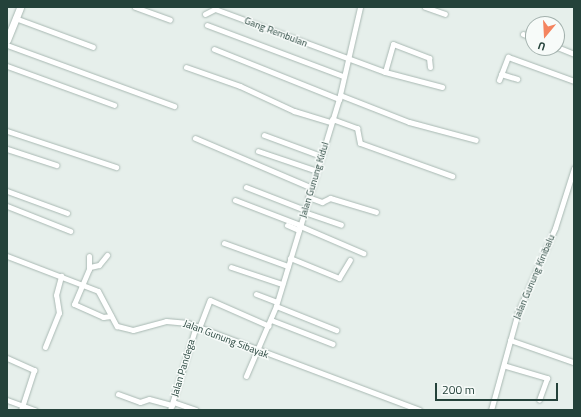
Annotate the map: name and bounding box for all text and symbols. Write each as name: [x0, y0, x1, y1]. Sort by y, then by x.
street label: Gang Rembulan: [243, 14, 309, 50]
north arrow: [525, 16, 565, 56]
text: U: [536, 38, 548, 55]
street label: Jalan Gunung Kidul: [297, 141, 331, 219]
street label: Jalan Gunung Kinibalu: [511, 233, 557, 321]
street label: Jalan Gunung Sibayak: [182, 317, 270, 361]
street label: Jalan Pandega: [169, 338, 197, 398]
scale bar: [437, 375, 560, 401]
text: 200 m: [442, 380, 475, 399]

